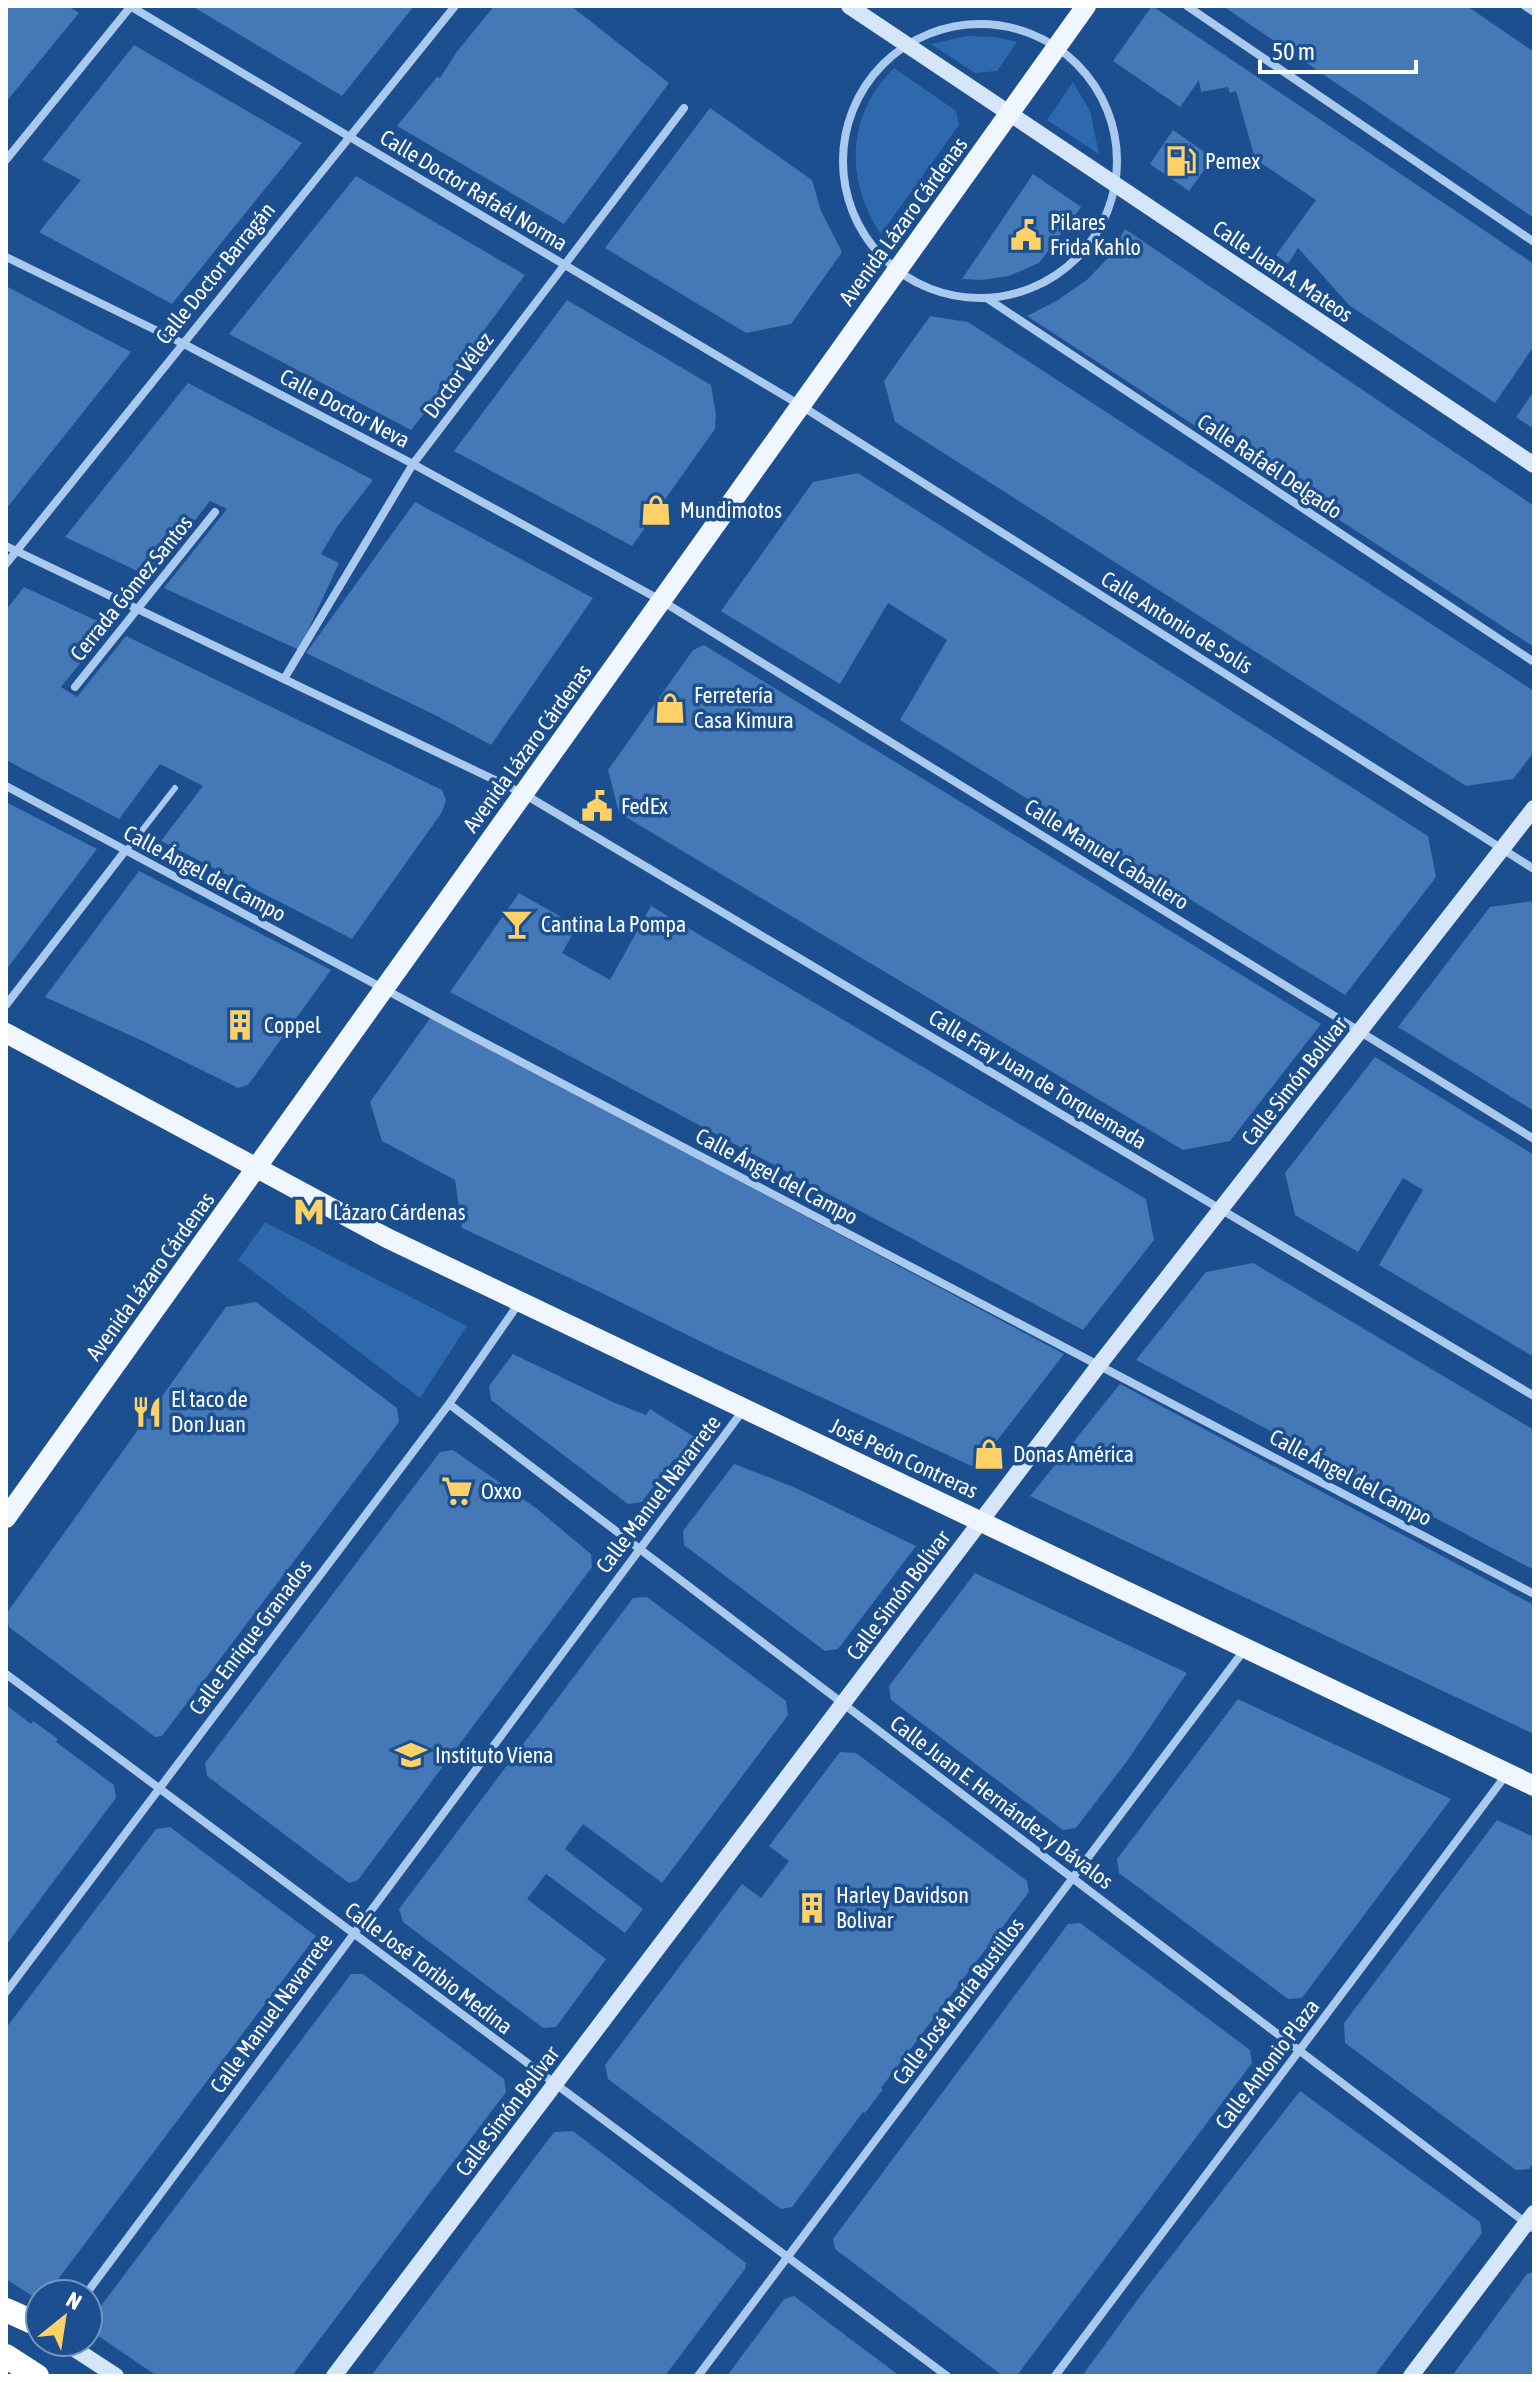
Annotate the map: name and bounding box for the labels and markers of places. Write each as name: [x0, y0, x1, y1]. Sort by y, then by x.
fuel station icon: Pemex: [1164, 144, 1198, 178]
place label: Pemex: [1205, 148, 1260, 174]
place label: Pilares Frida Kahlo: [1050, 209, 1141, 260]
public building icon: Pilares Frida Kahlo: [1009, 218, 1043, 252]
shop icon: Mundimotos: [639, 493, 673, 527]
place label: Mundimotos: [680, 497, 782, 523]
place label: Ferretería Casa Kimura: [694, 682, 794, 733]
shop icon: Ferretería Casa Kimura: [653, 691, 687, 725]
public building icon: FedEx: [580, 789, 614, 823]
place label: FedEx: [621, 793, 668, 819]
bar icon: Cantina La Pompa: [500, 907, 534, 941]
place label: Cantina La Pompa: [541, 911, 686, 937]
building icon: Coppel: [223, 1008, 257, 1042]
place label: Coppel: [264, 1012, 321, 1038]
metro station icon: Lázaro Cárdenas: [292, 1195, 326, 1229]
place label: Lázaro Cárdenas: [333, 1199, 466, 1225]
place label: El taco de Don Juan: [171, 1386, 248, 1437]
restaurant icon: El taco de Don Juan: [130, 1395, 164, 1429]
shop icon: Donas América: [972, 1437, 1006, 1471]
place label: Donas América: [1013, 1441, 1134, 1467]
supermarket icon: Oxxo: [440, 1474, 474, 1508]
place label: Oxxo: [481, 1478, 522, 1504]
school or university icon: Instituto Viena: [394, 1738, 428, 1772]
place label: Instituto Viena: [435, 1742, 554, 1768]
place label: Harley Davidson Bolivar: [836, 1882, 969, 1933]
building icon: Harley Davidson Bolivar: [795, 1891, 829, 1925]

